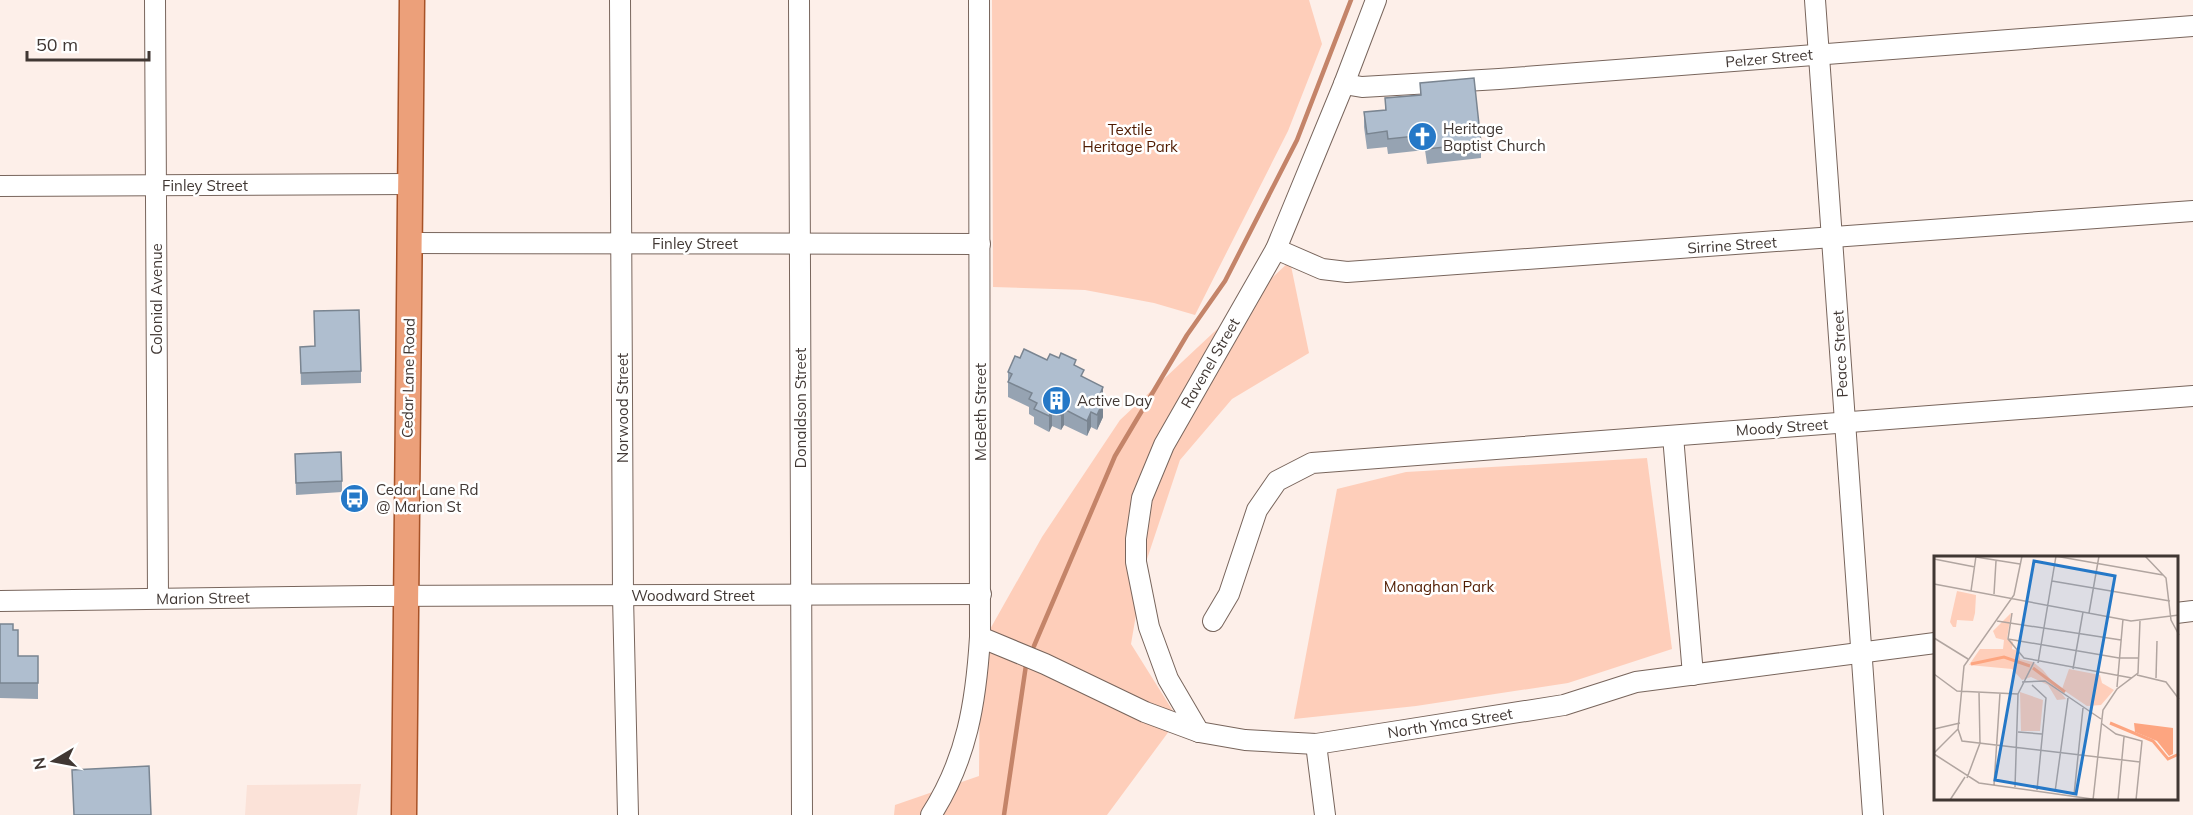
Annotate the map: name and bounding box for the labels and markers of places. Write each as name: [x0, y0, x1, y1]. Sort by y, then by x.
place label: Heritage Baptist Church: [1443, 119, 1546, 155]
church icon: Heritage Baptist Church: [1406, 121, 1438, 153]
building icon: Active Day: [1040, 384, 1072, 416]
place label: Active Day: [1077, 391, 1152, 410]
place label: Cedar Lane Rd @ Marion St: [376, 480, 479, 516]
bus stop icon: Cedar Lane Rd @ Marion St: [339, 482, 371, 514]

